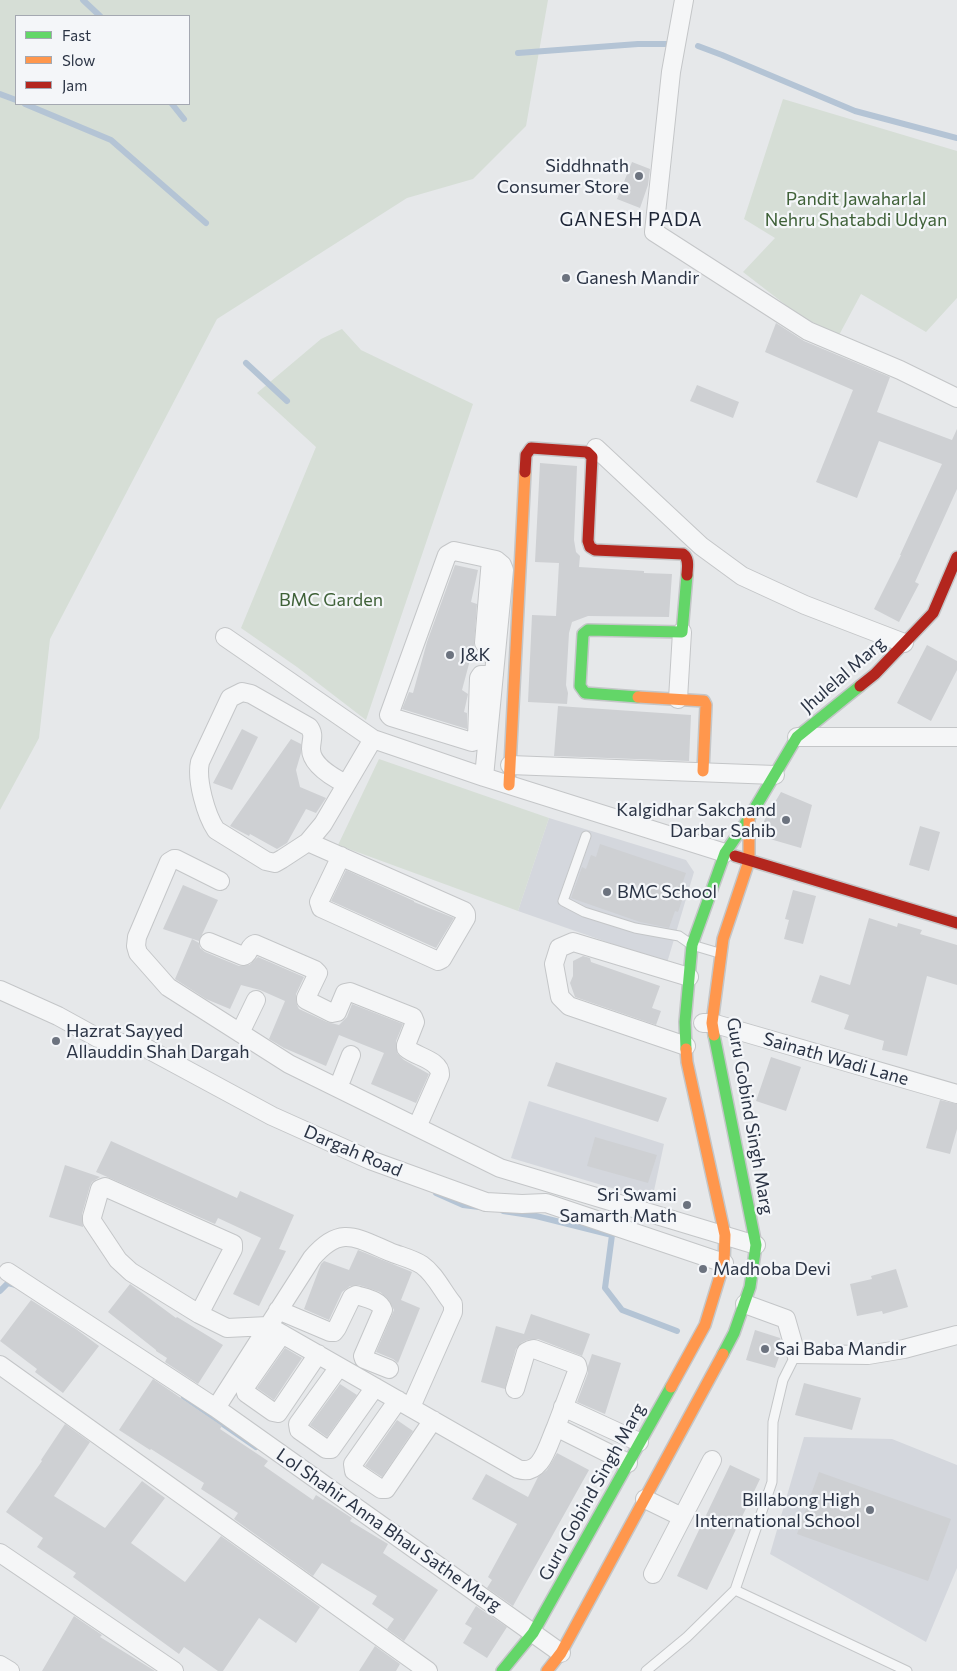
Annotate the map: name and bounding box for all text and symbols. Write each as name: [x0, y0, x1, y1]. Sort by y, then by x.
legend: [15, 15, 190, 105]
text: Fast: [62, 26, 91, 44]
text: Slow: [62, 51, 95, 69]
text: Jam: [62, 76, 87, 94]
place label: Siddhnath Consumer Store: [497, 155, 629, 198]
marker: Siddhnath Consumer Store: [633, 170, 645, 182]
park label: Pandit Jawaharlal Nehru Shatabdi Udyan: [765, 188, 947, 230]
district label: GANESH PADA: [558, 209, 704, 231]
place label: Ganesh Mandir: [576, 267, 699, 289]
marker: Ganesh Mandir: [560, 272, 572, 284]
park label: BMC Garden: [279, 589, 383, 611]
street label: Jhulelal Marg: [796, 632, 890, 718]
place label: J&K: [460, 644, 491, 666]
marker: J&K: [444, 649, 456, 661]
place label: Kalgidhar Sakchand Darbar Sahib: [616, 799, 776, 842]
marker: Kalgidhar Sakchand Darbar Sahib: [780, 814, 792, 826]
place label: BMC School: [617, 881, 717, 903]
marker: BMC School: [601, 886, 613, 898]
street label: Guru Gobind Singh Marg: [722, 1016, 778, 1216]
place label: Hazrat Sayyed Allauddin Shah Dargah: [66, 1020, 249, 1062]
street label: Sainath Wadi Lane: [761, 1028, 911, 1090]
marker: Hazrat Sayyed Allauddin Shah Dargah: [50, 1035, 62, 1047]
street label: Dargah Road: [301, 1121, 405, 1181]
place label: Sri Swami Samarth Math: [559, 1184, 677, 1226]
marker: Sri Swami Samarth Math: [681, 1199, 693, 1211]
place label: Madhoba Devi: [713, 1258, 831, 1280]
marker: Madhoba Devi: [697, 1263, 709, 1275]
place label: Sai Baba Mandir: [775, 1338, 907, 1360]
marker: Sai Baba Mandir: [759, 1343, 771, 1355]
street label: Guru Gobind Singh Marg: [534, 1399, 650, 1585]
street label: Lol Shahir Anna Bhau Sathe Marg: [272, 1444, 506, 1616]
place label: Billabong High International School: [695, 1489, 860, 1532]
marker: Billabong High International School: [864, 1504, 876, 1516]

